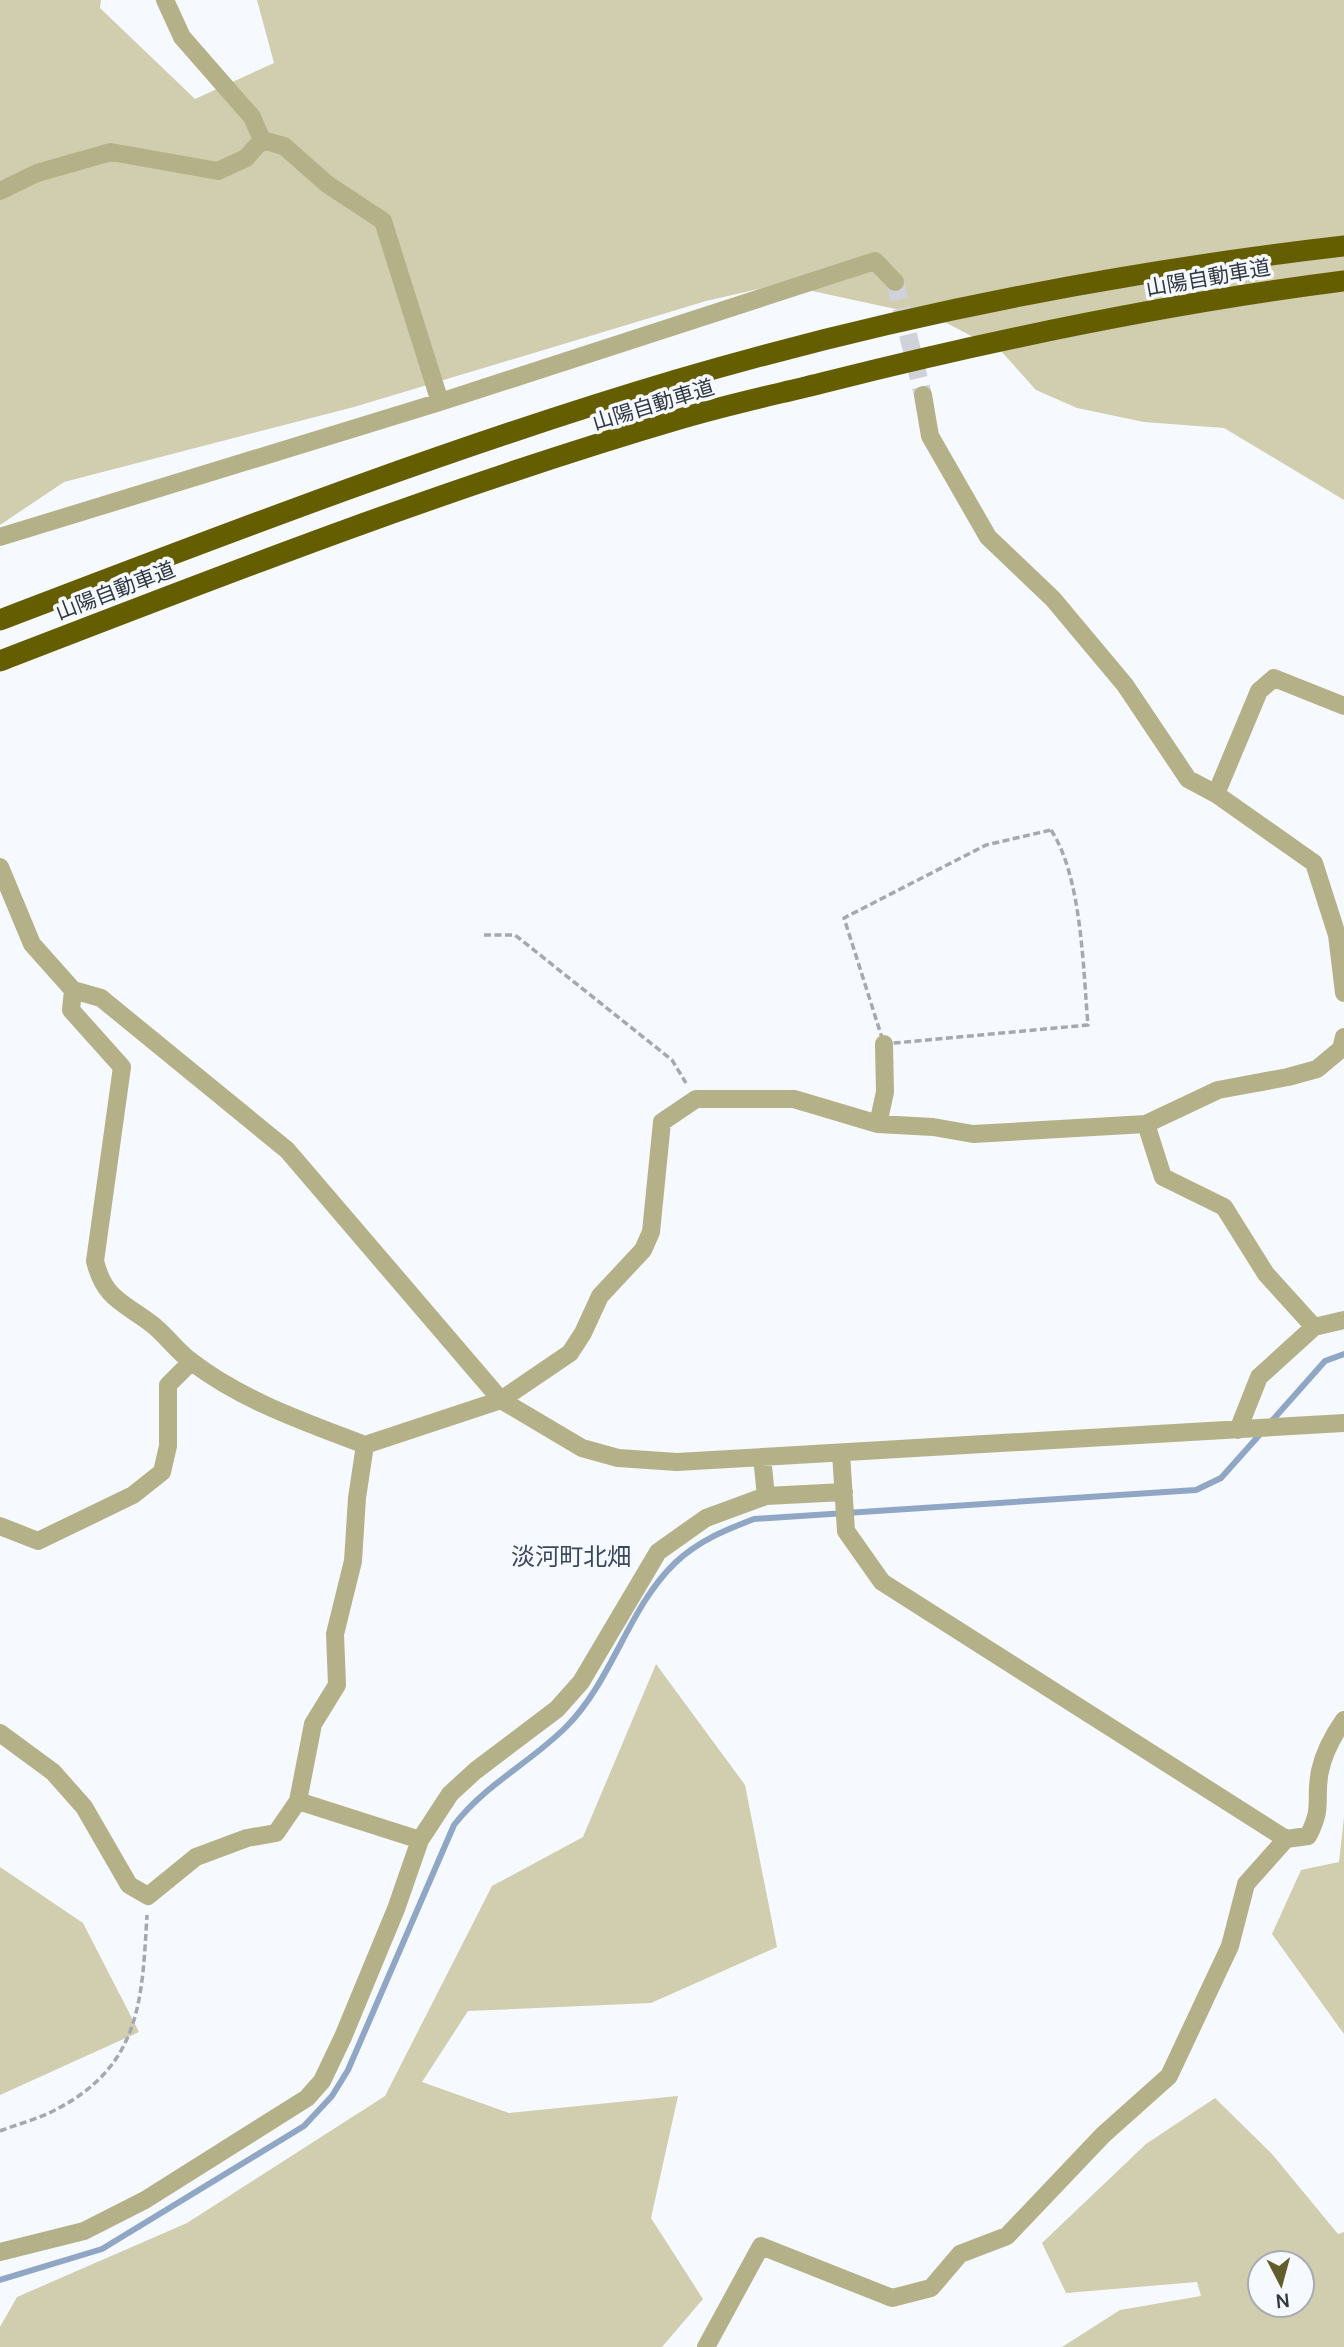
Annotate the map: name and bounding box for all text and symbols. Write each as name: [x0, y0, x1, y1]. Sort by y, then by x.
street label: 山陽自動車道: [1144, 252, 1272, 302]
street label: 山陽自動車道: [589, 372, 717, 436]
street label: 山陽自動車道: [51, 554, 179, 626]
district label: 淡河町北畑: [511, 1539, 631, 1572]
north arrow: [1246, 2249, 1316, 2319]
text: N: [1275, 2287, 1291, 2315]

